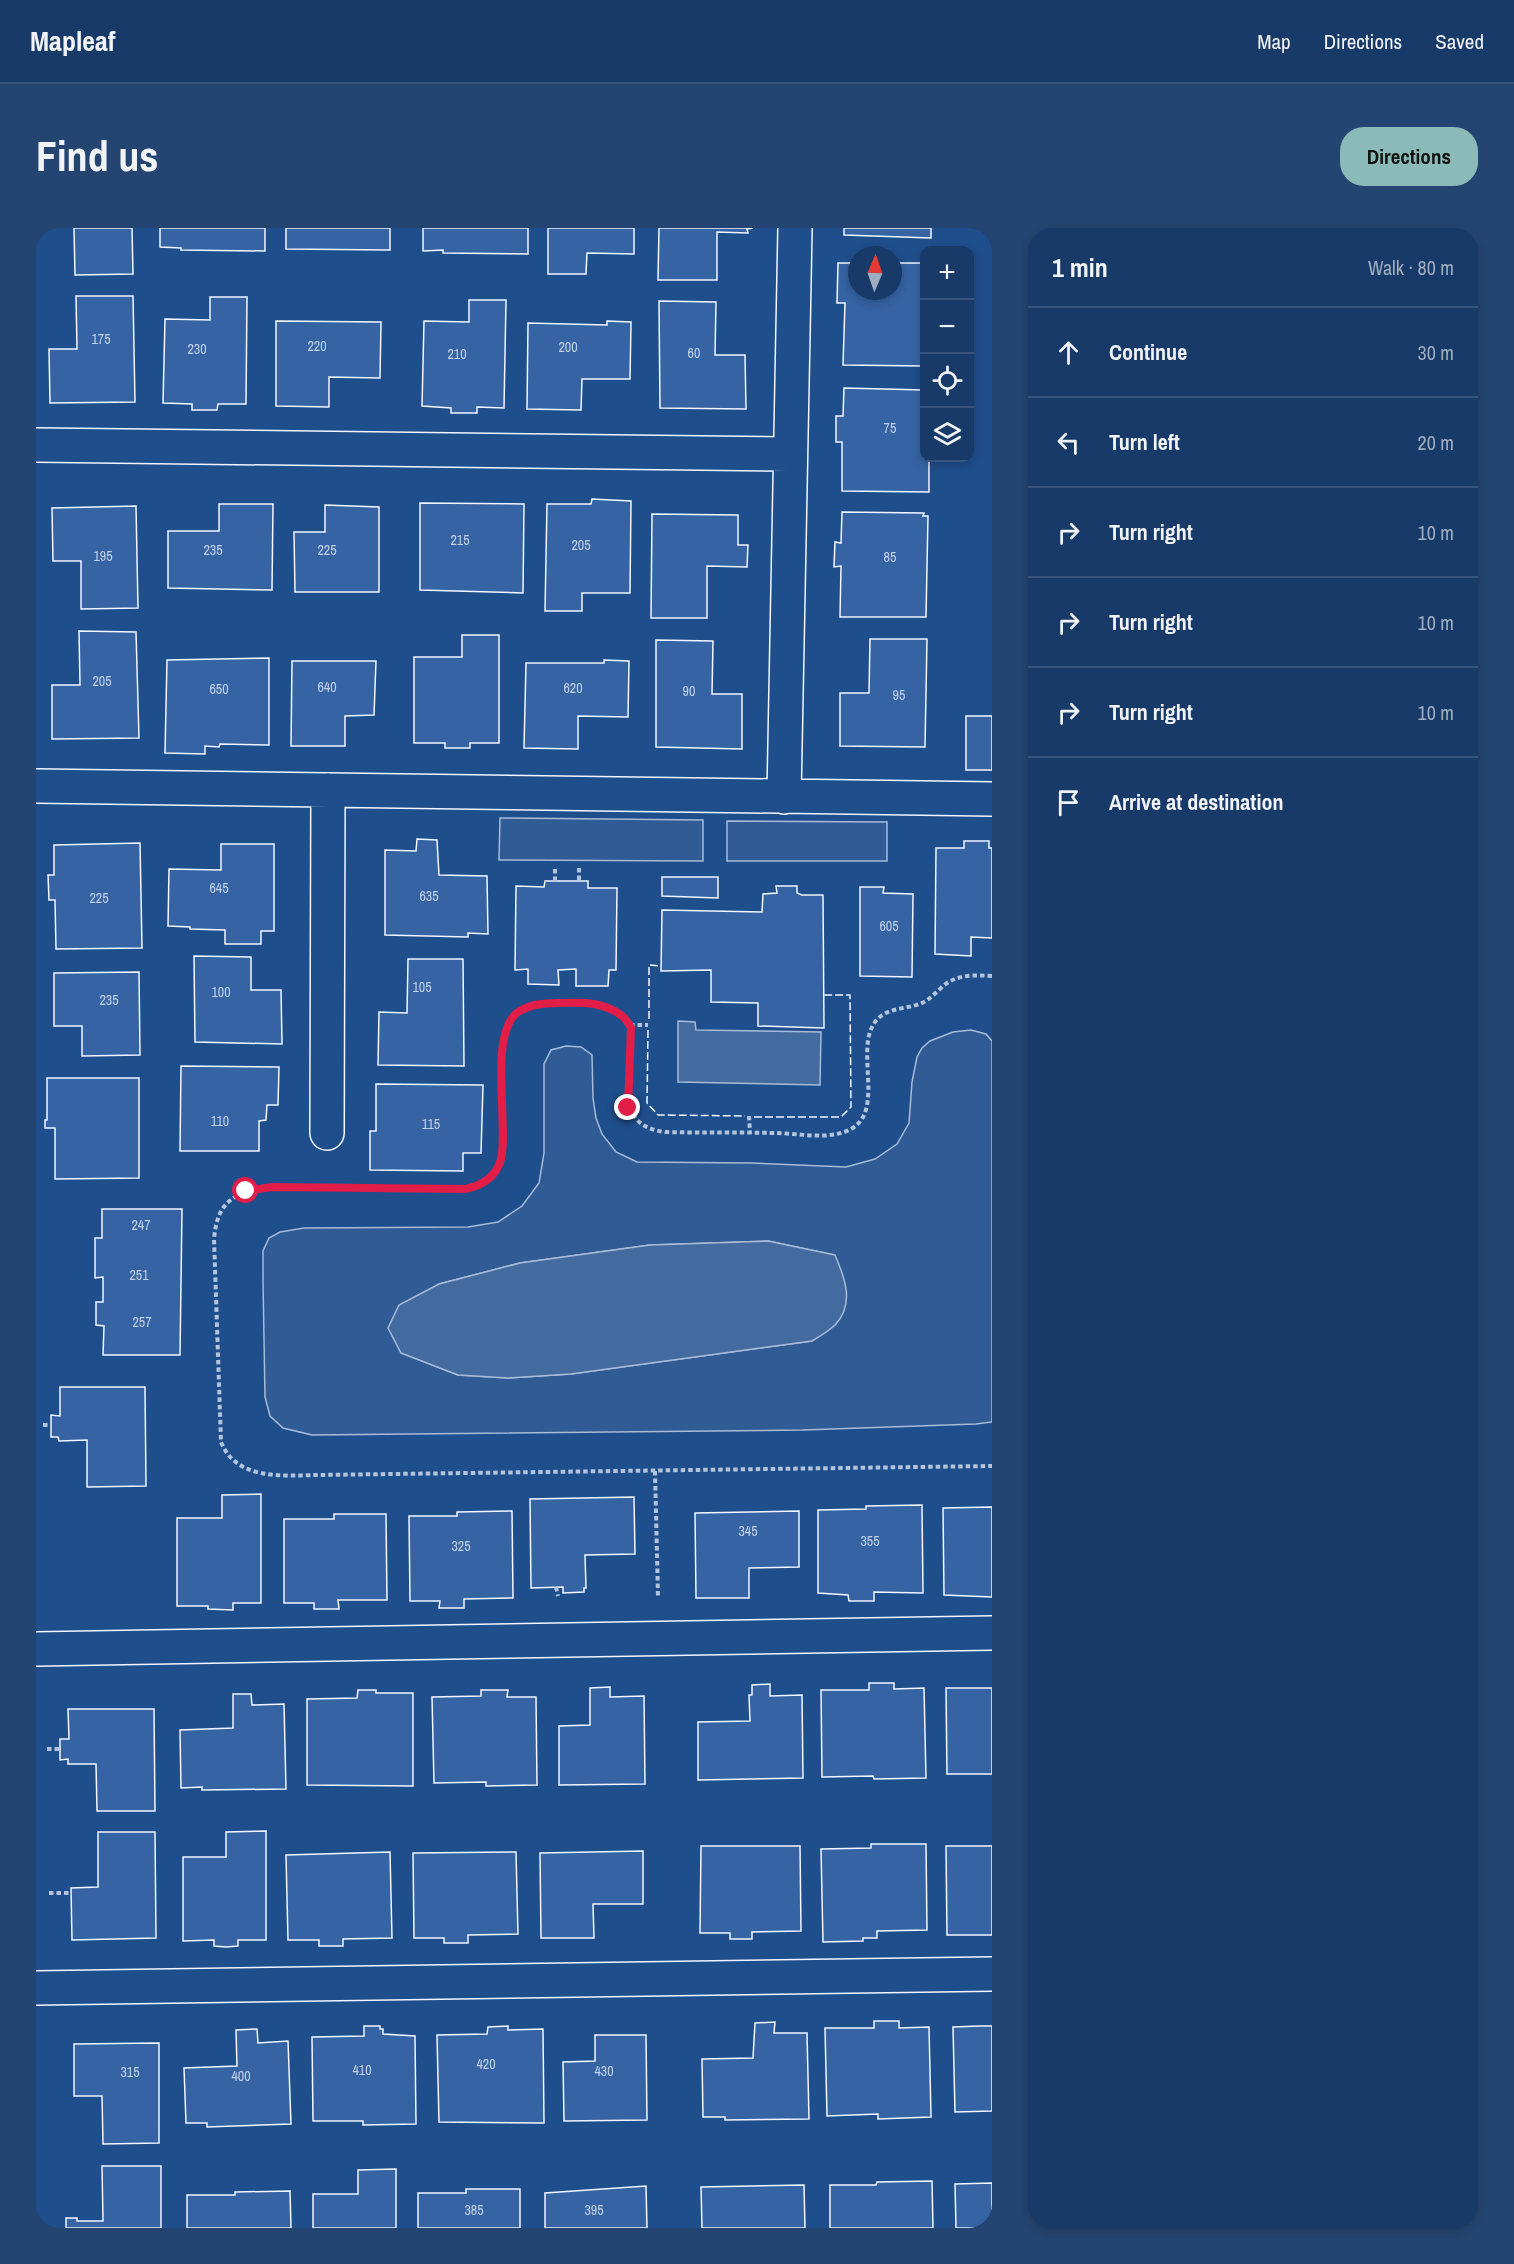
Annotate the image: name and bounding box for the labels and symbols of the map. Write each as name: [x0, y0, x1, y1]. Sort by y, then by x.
north arrow: [848, 246, 902, 300]
house number: 175: [91, 330, 111, 348]
house number: 220: [307, 337, 327, 355]
house number: 200: [558, 338, 578, 356]
house number: 230: [187, 340, 207, 358]
house number: 60: [688, 344, 700, 362]
house number: 210: [447, 345, 467, 363]
house number: 75: [884, 419, 896, 437]
house number: 215: [450, 531, 470, 549]
house number: 205: [571, 536, 591, 554]
house number: 235: [203, 541, 223, 559]
house number: 225: [317, 541, 337, 559]
house number: 195: [93, 547, 113, 565]
house number: 85: [884, 548, 896, 566]
house number: 205: [92, 672, 112, 690]
house number: 640: [317, 678, 337, 696]
house number: 620: [563, 679, 583, 697]
house number: 650: [209, 680, 229, 698]
house number: 90: [683, 682, 695, 700]
house number: 95: [893, 686, 905, 704]
house number: 645: [209, 879, 229, 897]
house number: 635: [419, 887, 439, 905]
house number: 225: [89, 889, 109, 907]
house number: 605: [879, 917, 899, 935]
house number: 105: [412, 978, 432, 996]
house number: 100: [211, 983, 231, 1001]
house number: 235: [99, 991, 119, 1009]
route end: [614, 1094, 640, 1120]
house number: 110: [211, 1112, 229, 1130]
house number: 115: [422, 1115, 440, 1133]
route start: [232, 1177, 258, 1203]
house number: 247: [131, 1216, 151, 1234]
house number: 251: [129, 1266, 149, 1284]
house number: 257: [132, 1313, 152, 1331]
house number: 345: [738, 1522, 758, 1540]
house number: 355: [860, 1532, 880, 1550]
house number: 325: [451, 1537, 471, 1555]
house number: 420: [476, 2055, 496, 2073]
house number: 410: [352, 2061, 372, 2079]
house number: 430: [594, 2062, 614, 2080]
house number: 315: [120, 2063, 140, 2081]
house number: 400: [231, 2067, 251, 2085]
house number: 385: [464, 2201, 484, 2219]
house number: 395: [584, 2201, 604, 2219]

